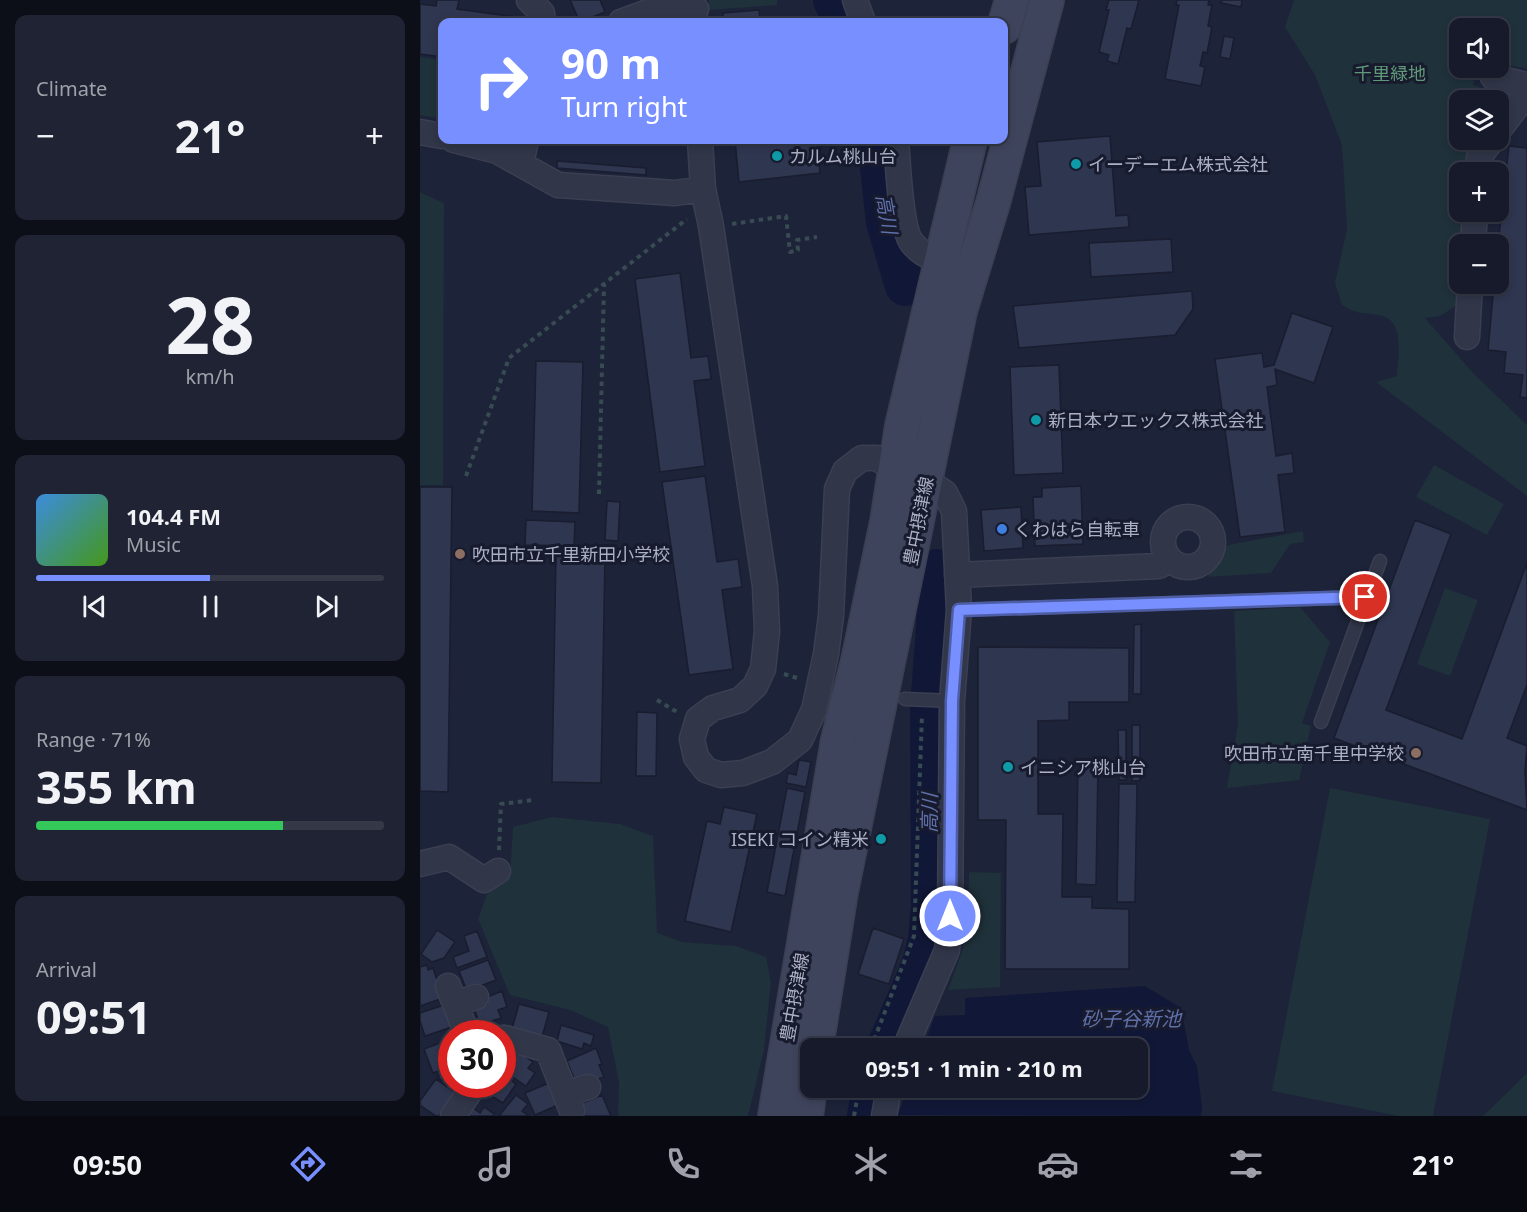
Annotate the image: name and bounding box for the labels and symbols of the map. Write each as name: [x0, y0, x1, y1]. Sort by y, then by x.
park label: 千里緑地: [1354, 61, 1426, 85]
place label: カルム桃山台: [789, 144, 897, 168]
marker: カルム桃山台: [770, 149, 784, 163]
place label: イーデーエム株式会社: [1088, 152, 1268, 176]
marker: イーデーエム株式会社: [1069, 157, 1083, 171]
water label: 高川: [870, 192, 904, 238]
place label: 新日本ウエックス株式会社: [1048, 408, 1263, 432]
marker: 新日本ウエックス株式会社: [1029, 413, 1043, 427]
street label: 豊中摂津線: [898, 475, 938, 567]
place label: くわはら自転車: [1014, 517, 1140, 541]
marker: くわはら自転車: [995, 522, 1009, 536]
place label: 吹田市立千里新田小学校: [472, 542, 670, 566]
marker: 吹田市立千里新田小学校: [453, 547, 467, 561]
pin: [1339, 571, 1390, 622]
place label: 吹田市立南千里中学校: [1224, 741, 1404, 765]
marker: 吹田市立南千里中学校: [1409, 746, 1423, 760]
place label: イニシア桃山台: [1020, 755, 1146, 779]
marker: イニシア桃山台: [1001, 760, 1015, 774]
water label: 高川: [915, 791, 943, 833]
place label: ISEKI コイン精米: [731, 827, 869, 851]
marker: ISEKI コイン精米: [874, 832, 888, 846]
position arrow: [918, 884, 982, 948]
street label: 豊中摂津線: [774, 951, 814, 1043]
water label: 砂子谷新池: [1081, 1005, 1183, 1032]
speed limit sign: 30: [438, 1020, 516, 1098]

